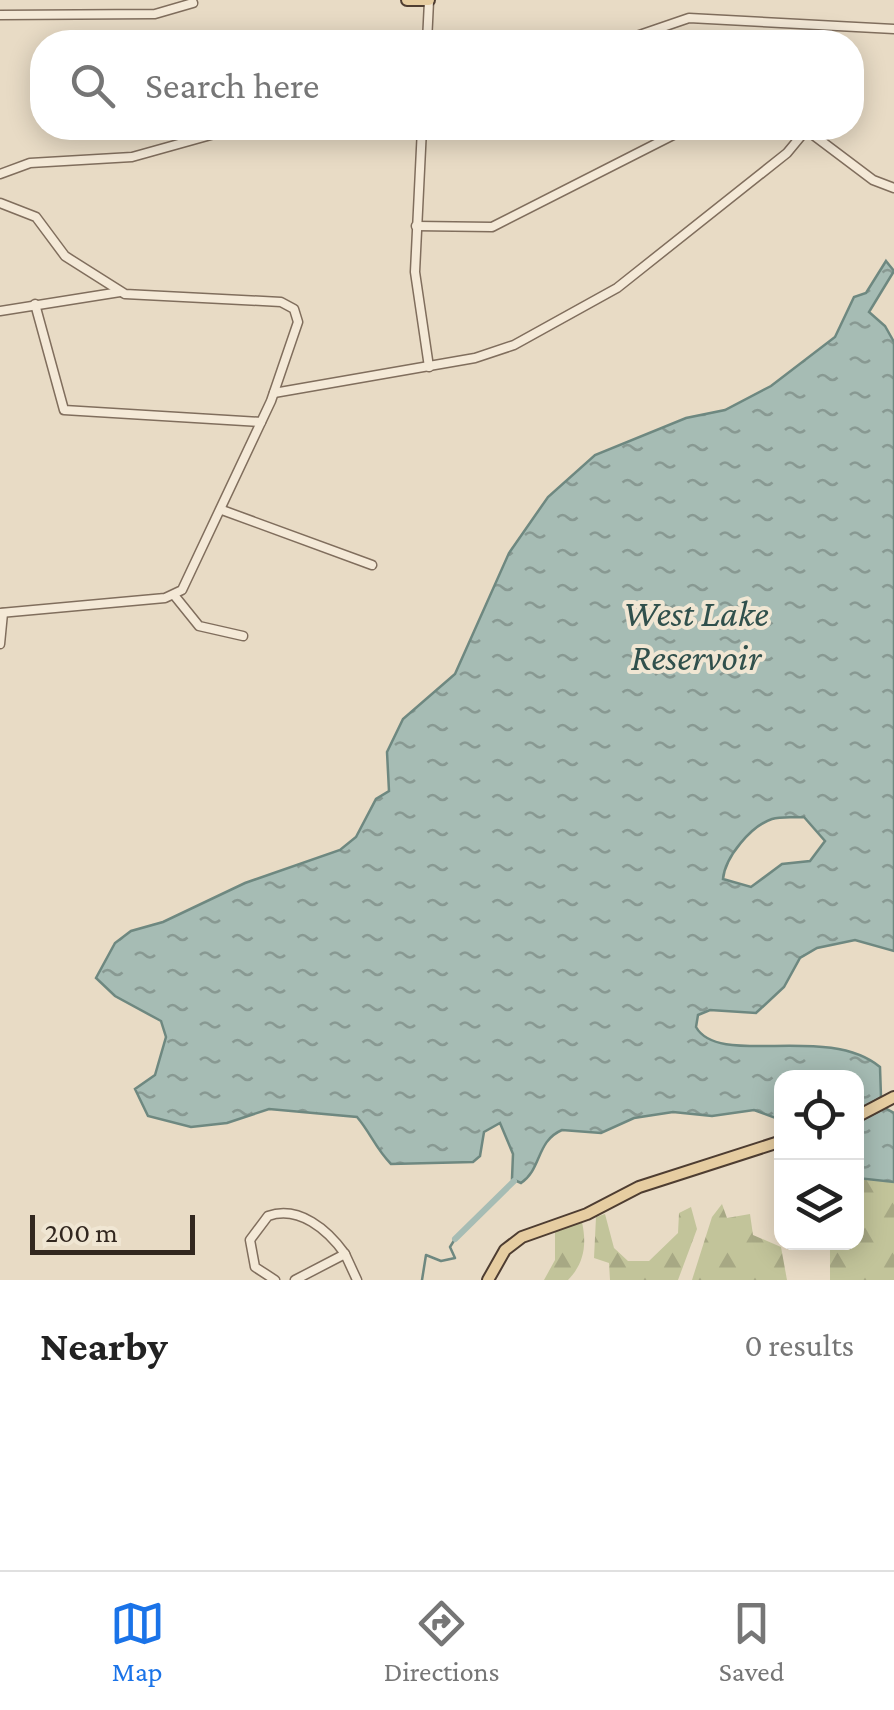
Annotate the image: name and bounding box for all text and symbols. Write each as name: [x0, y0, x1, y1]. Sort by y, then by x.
search box: [30, 30, 864, 140]
icon: search: [65, 58, 120, 113]
text: Search here: [145, 64, 319, 106]
water label: West Lake Reservoir: [623, 592, 769, 678]
map controls: [774, 1070, 864, 1250]
button: locate: [774, 1070, 864, 1160]
button: layers: [774, 1160, 864, 1250]
scale bar: [30, 1210, 195, 1254]
text: 200 m: [45, 1217, 118, 1248]
text: Nearby: [40, 1322, 168, 1369]
text: 0 results: [744, 1327, 854, 1363]
tab: Map: [110, 1596, 165, 1687]
tab: Directions: [384, 1596, 500, 1687]
tab: Saved: [719, 1596, 784, 1687]

